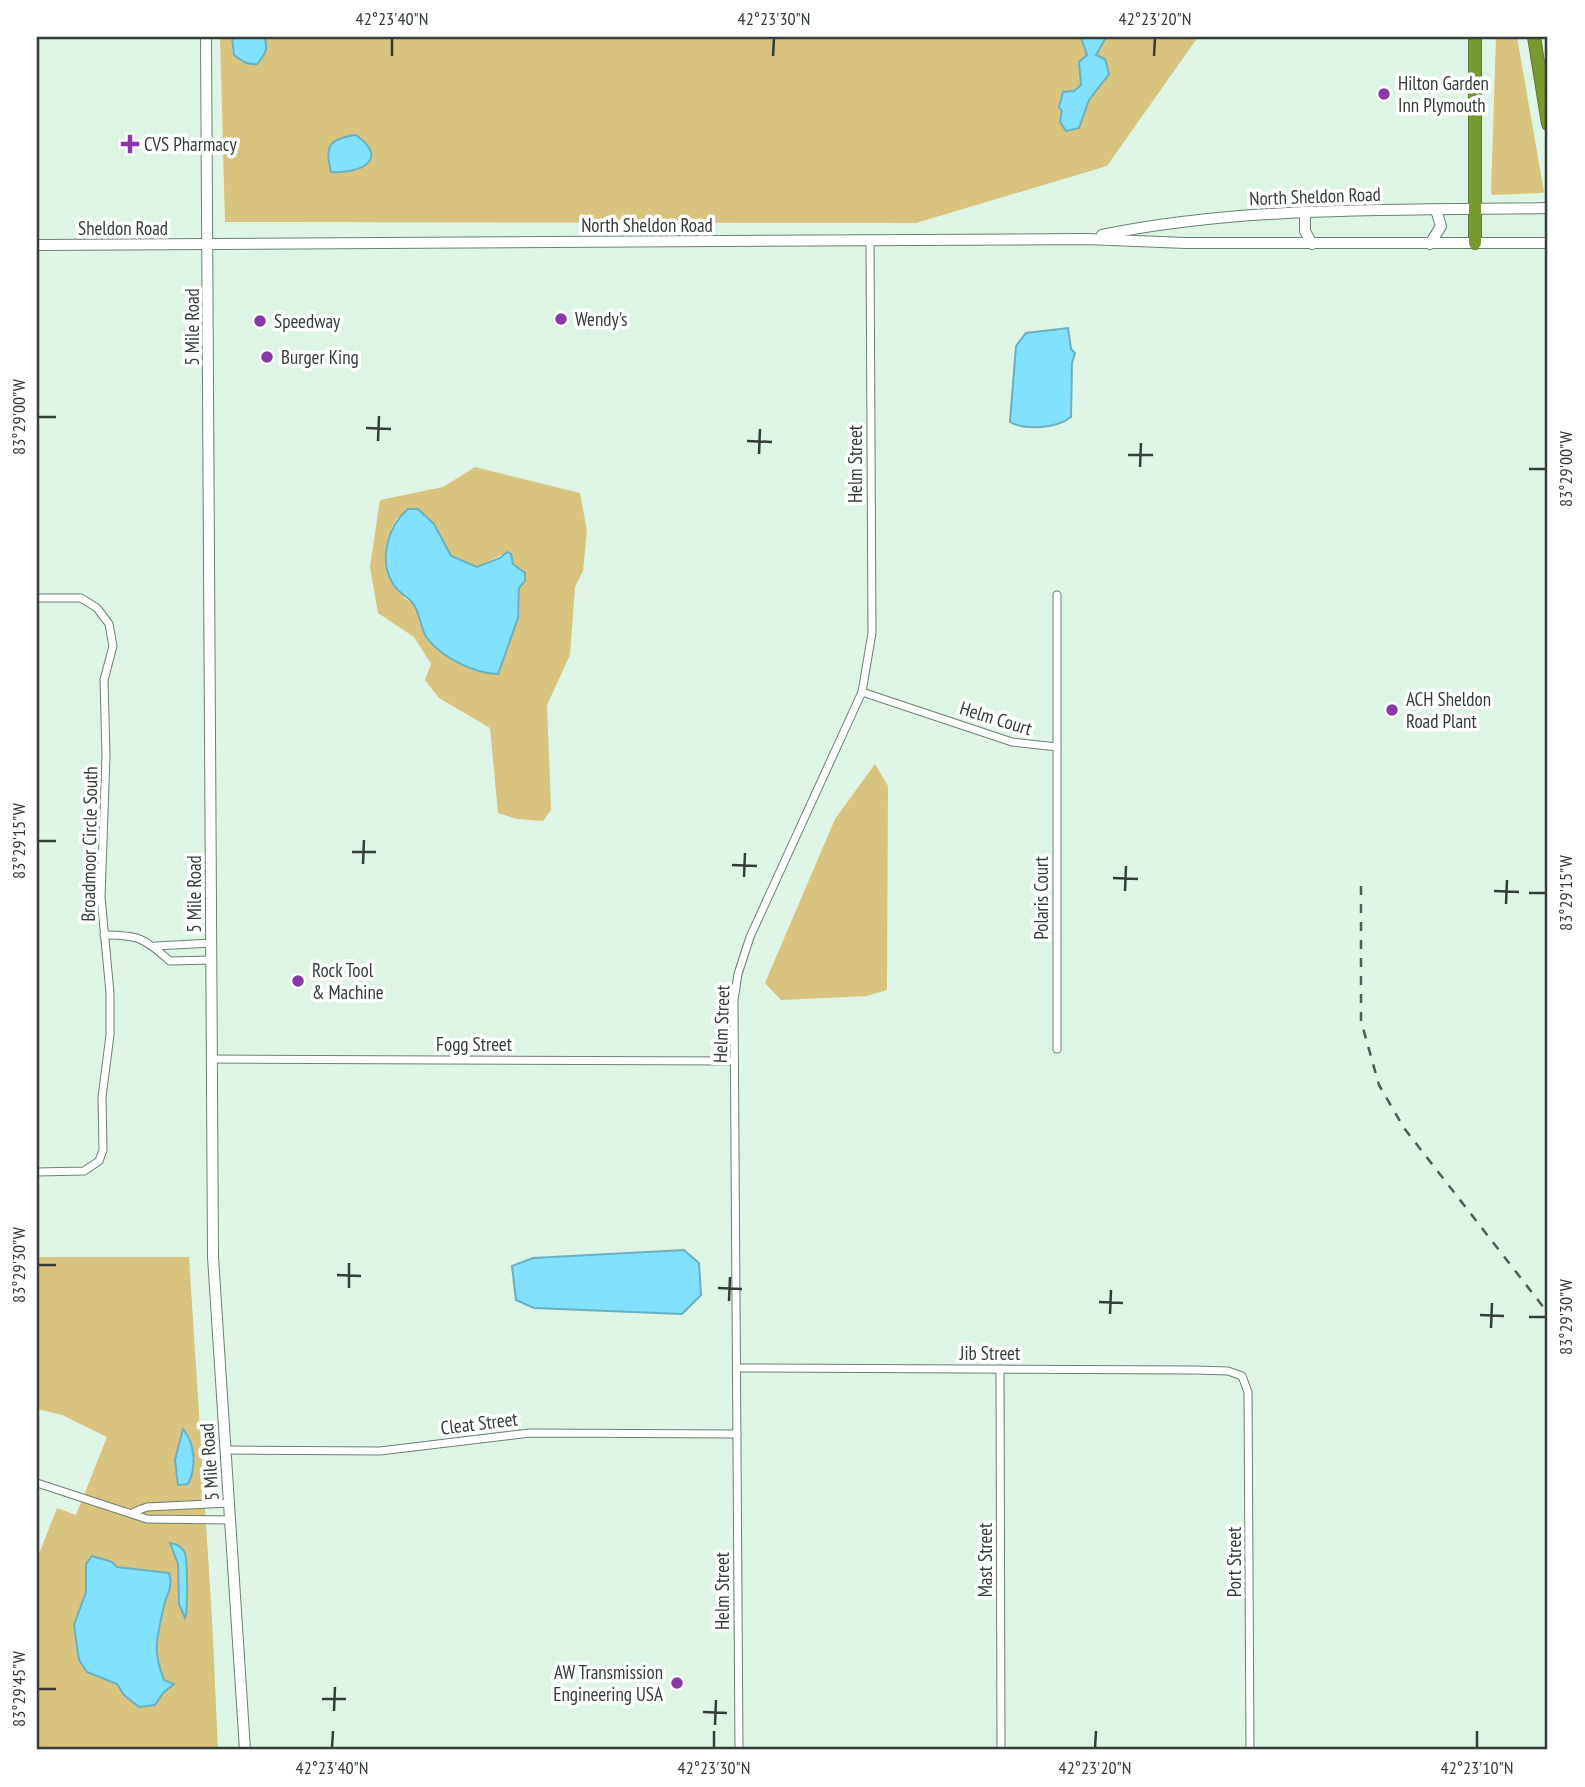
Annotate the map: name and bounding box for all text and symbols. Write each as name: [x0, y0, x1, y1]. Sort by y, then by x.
text: 42°23'40"N: [356, 7, 428, 30]
text: 42°23'30"N: [738, 7, 810, 30]
text: 42°23'20"N: [1119, 7, 1191, 30]
place label: Hilton Garden Inn Plymouth: [1398, 71, 1489, 117]
marker: Hilton Garden Inn Plymouth: [1376, 86, 1392, 102]
place label: CVS Pharmacy: [144, 132, 237, 156]
marker: CVS Pharmacy: [122, 136, 138, 152]
street label: North Sheldon Road: [1249, 182, 1381, 210]
street label: North Sheldon Road: [581, 213, 713, 237]
street label: Sheldon Road: [78, 216, 168, 240]
street label: 5 Mile Road: [180, 288, 204, 366]
place label: Wendy's: [575, 307, 628, 331]
place label: Speedway: [274, 309, 341, 333]
marker: Wendy's: [553, 311, 569, 327]
marker: Speedway: [252, 313, 268, 329]
place label: Burger King: [281, 345, 359, 369]
marker: Burger King: [259, 349, 275, 365]
text: 83°29'00"W: [7, 379, 30, 455]
street label: Helm Street: [843, 424, 867, 503]
text: 83°29'00"W: [1554, 431, 1577, 507]
place label: ACH Sheldon Road Plant: [1406, 687, 1491, 733]
street label: Helm Court: [957, 696, 1036, 741]
marker: ACH Sheldon Road Plant: [1384, 702, 1400, 718]
street label: Broadmoor Circle South: [76, 766, 102, 922]
text: 83°29'15"W: [7, 803, 30, 879]
street label: 5 Mile Road: [182, 855, 206, 933]
street label: Polaris Court: [1029, 855, 1053, 940]
text: 83°29'15"W: [1554, 855, 1577, 931]
place label: Rock Tool & Machine: [312, 958, 384, 1004]
marker: Rock Tool & Machine: [290, 973, 306, 989]
street label: Helm Street: [708, 984, 734, 1063]
street label: Fogg Street: [436, 1032, 513, 1056]
text: 83°29'30"W: [7, 1227, 30, 1303]
text: 83°29'30"W: [1554, 1279, 1577, 1355]
street label: Jib Street: [959, 1341, 1021, 1365]
street label: Cleat Street: [439, 1406, 520, 1440]
street label: 5 Mile Road: [194, 1422, 224, 1502]
street label: Mast Street: [973, 1522, 997, 1597]
street label: Port Street: [1222, 1526, 1246, 1597]
street label: Helm Street: [710, 1551, 734, 1630]
text: 83°29'45"W: [7, 1651, 30, 1727]
place label: AW Transmission Engineering USA: [553, 1660, 663, 1706]
marker: AW Transmission Engineering USA: [669, 1675, 685, 1691]
text: 42°23'40"N: [296, 1756, 368, 1779]
text: 42°23'30"N: [678, 1756, 750, 1779]
text: 42°23'20"N: [1059, 1756, 1131, 1779]
text: 42°23'10"N: [1441, 1756, 1513, 1779]

